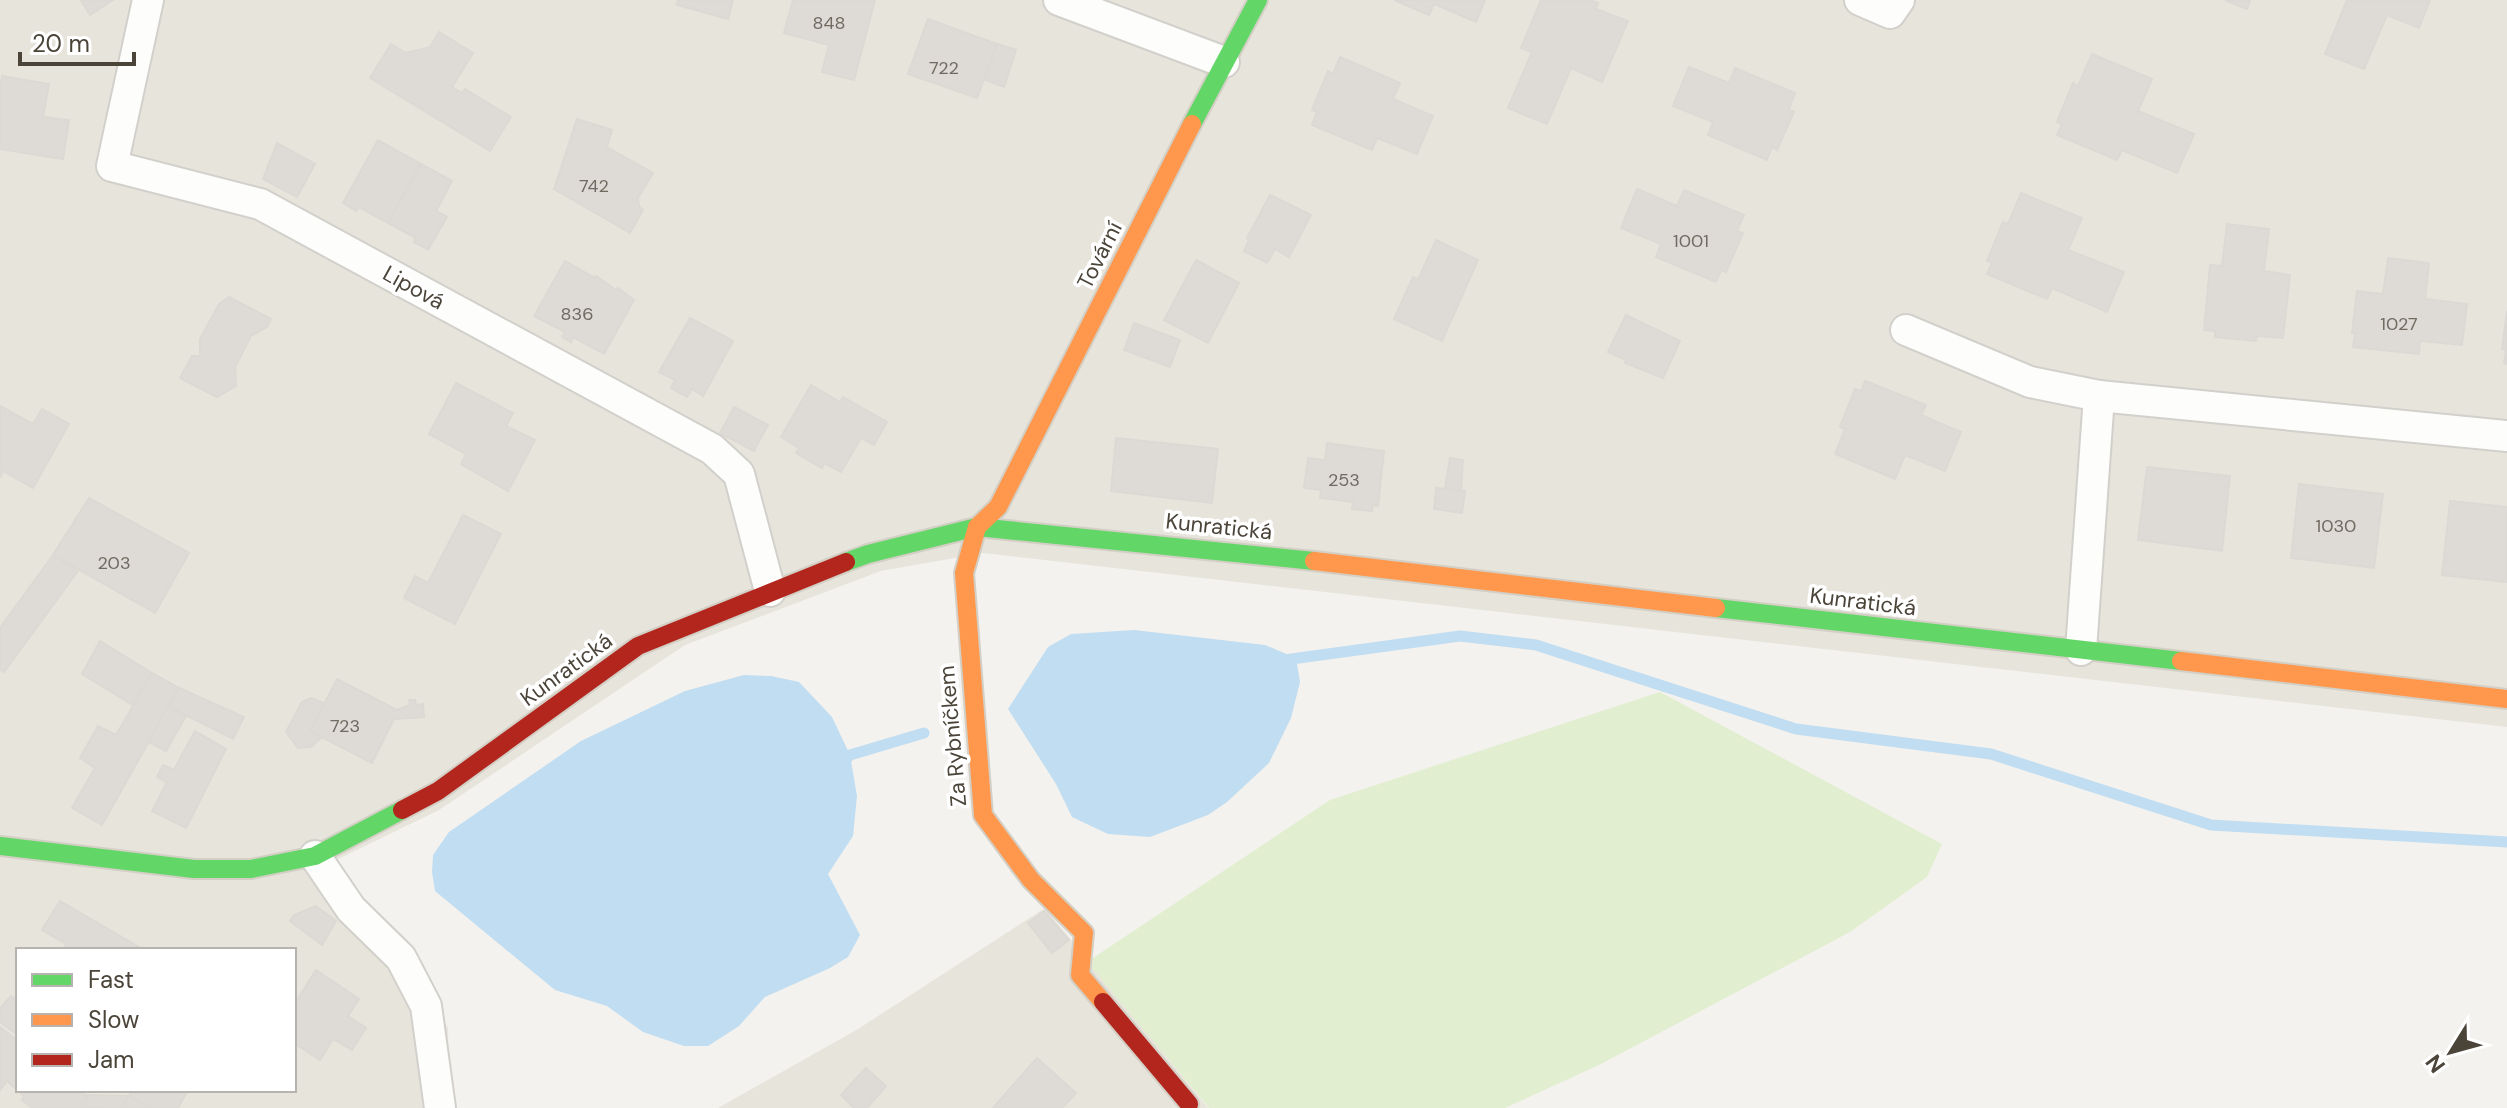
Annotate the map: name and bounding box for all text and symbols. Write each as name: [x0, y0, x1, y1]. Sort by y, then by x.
house number: 848: [813, 11, 845, 35]
scale bar: [20, 16, 134, 66]
text: 20 m: [32, 28, 90, 59]
house number: 722: [929, 56, 959, 80]
house number: 742: [579, 174, 609, 198]
street label: Tovární: [1070, 217, 1129, 294]
house number: 1001: [1673, 229, 1709, 253]
street label: Lipová: [378, 259, 450, 316]
house number: 836: [561, 302, 593, 326]
house number: 1027: [2380, 312, 2418, 336]
house number: 253: [1328, 468, 1360, 492]
street label: Kunratická: [1164, 506, 1274, 547]
house number: 1030: [2316, 514, 2356, 538]
house number: 203: [97, 551, 131, 575]
street label: Kunratická: [1808, 581, 1918, 622]
street label: Kunratická: [515, 626, 618, 713]
street label: Za Rybníčkem: [932, 664, 973, 808]
house number: 723: [330, 714, 360, 738]
legend: [16, 948, 296, 1092]
text: Fast: [88, 964, 134, 995]
text: Slow: [88, 1004, 139, 1035]
north arrow: [2411, 1012, 2491, 1092]
text: Jam: [88, 1044, 134, 1075]
text: N: [2419, 1049, 2452, 1079]

